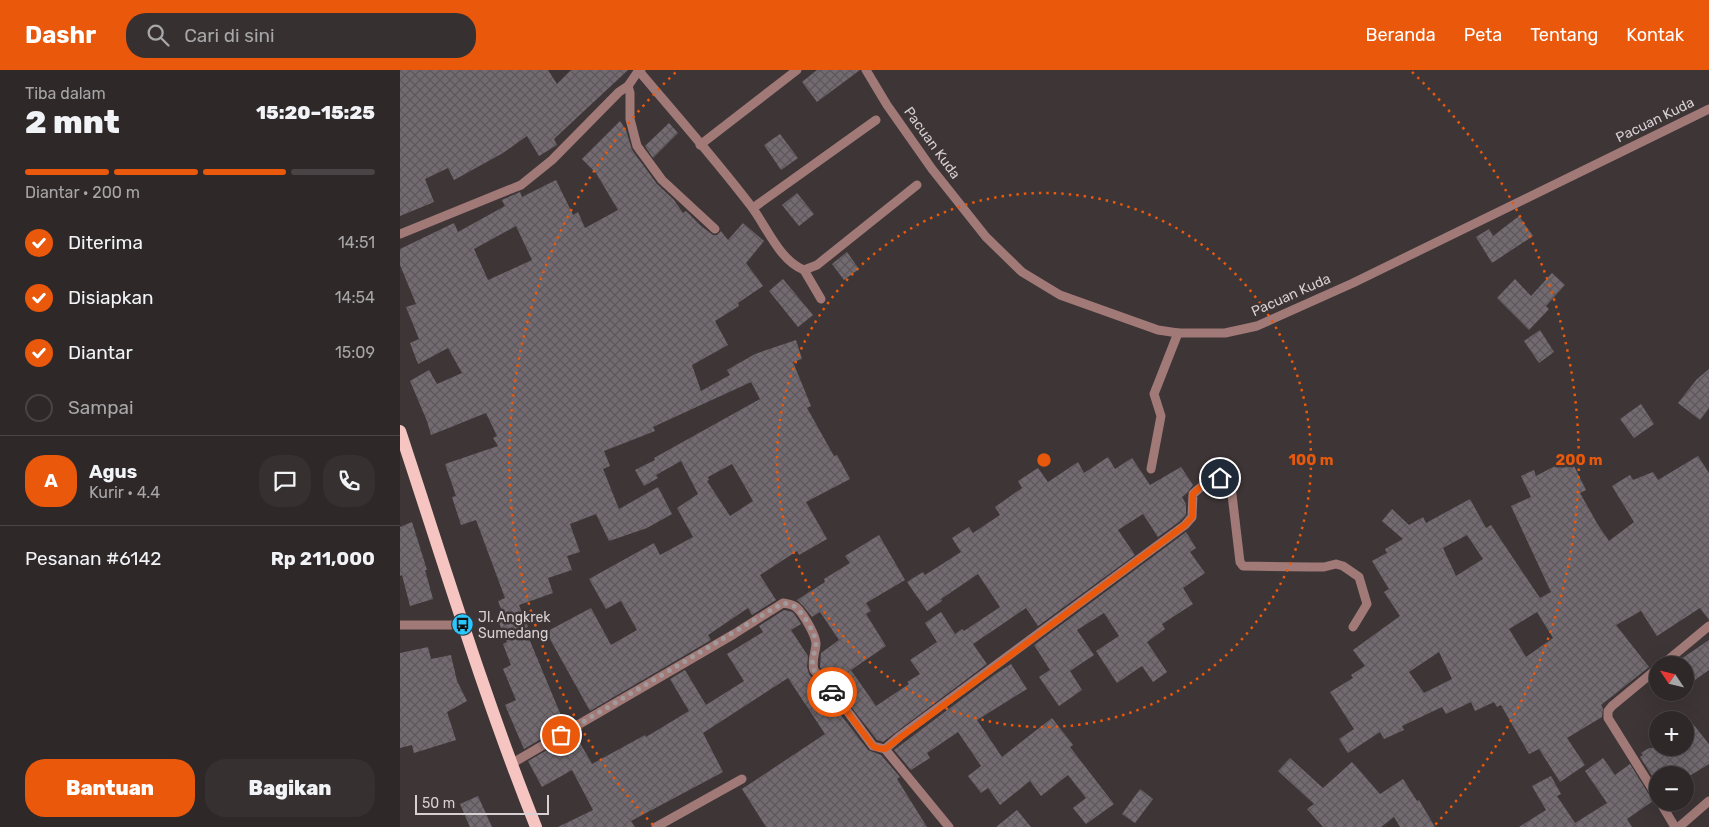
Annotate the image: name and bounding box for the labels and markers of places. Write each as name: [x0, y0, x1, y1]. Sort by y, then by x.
centre of rings: [1035, 451, 1053, 469]
pin: [1199, 457, 1241, 499]
place label: Jl. Angkrek Sumedang: [478, 609, 551, 642]
bus stop icon: Jl. Angkrek Sumedang: [450, 613, 474, 637]
pin: [540, 714, 582, 756]

